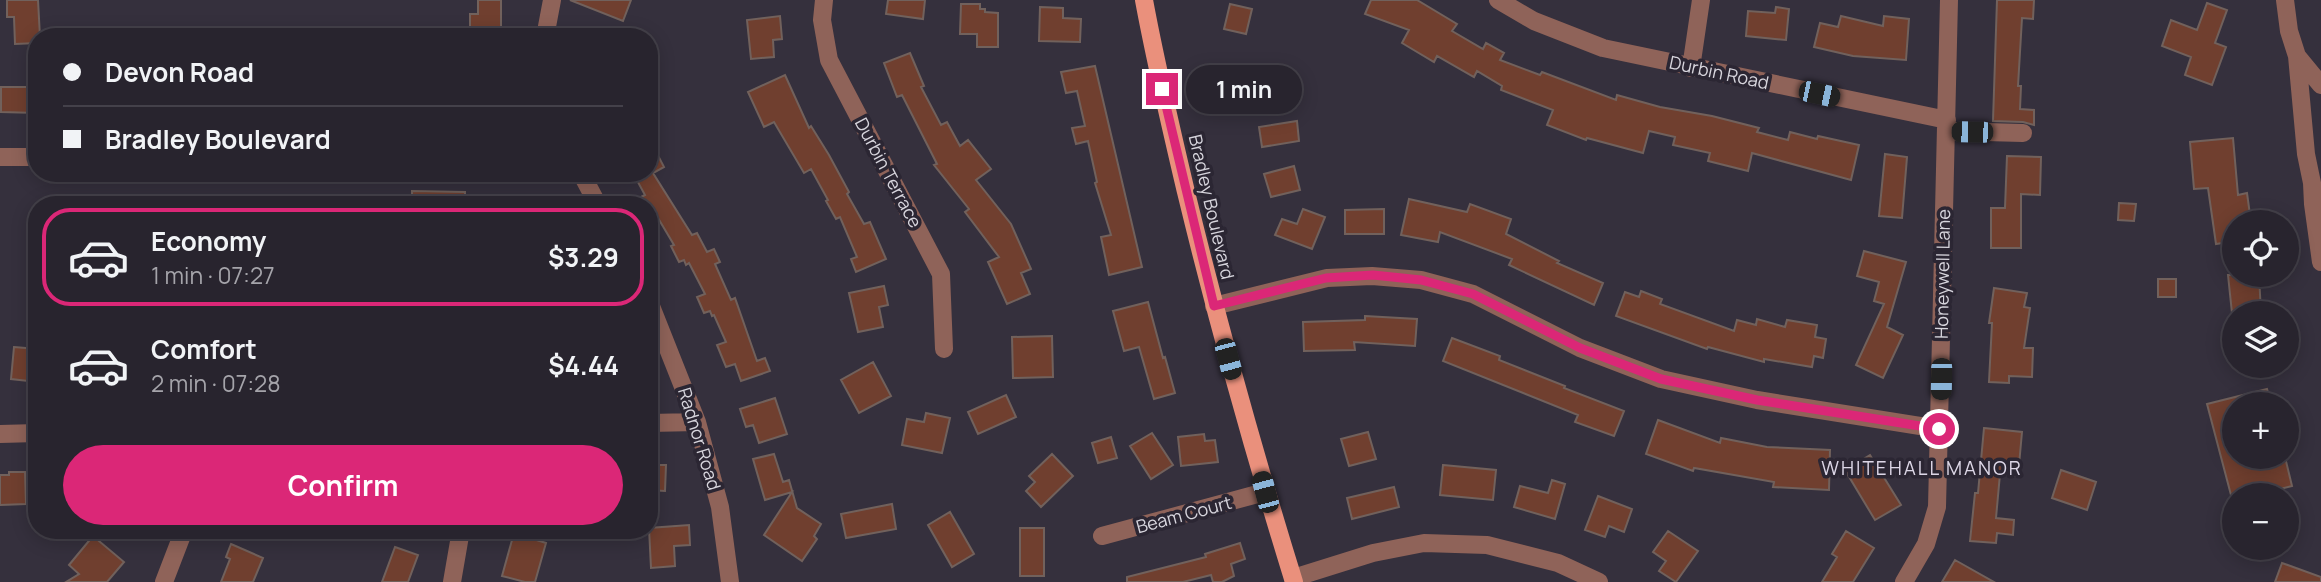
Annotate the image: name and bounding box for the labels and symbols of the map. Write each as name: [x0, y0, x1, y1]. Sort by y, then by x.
street label: Durbin Road: [1667, 50, 1771, 94]
callout: 1 min: [1186, 64, 1302, 114]
route end: [1146, 73, 1178, 105]
car: [1797, 79, 1842, 109]
street label: Durbin Terrace: [850, 113, 928, 232]
car: [1951, 121, 1994, 143]
street label: Bradley Boulevard: [1184, 132, 1240, 281]
street label: Honeywell Lane: [1929, 209, 1955, 339]
car: [1213, 336, 1244, 382]
car: [1931, 358, 1952, 400]
street label: Radnor Road: [673, 384, 727, 493]
route start: [1923, 413, 1955, 445]
district label: WHITEHALL MANOR: [1821, 455, 2023, 481]
car: [1250, 469, 1281, 515]
street label: Beam Court: [1133, 490, 1234, 538]

